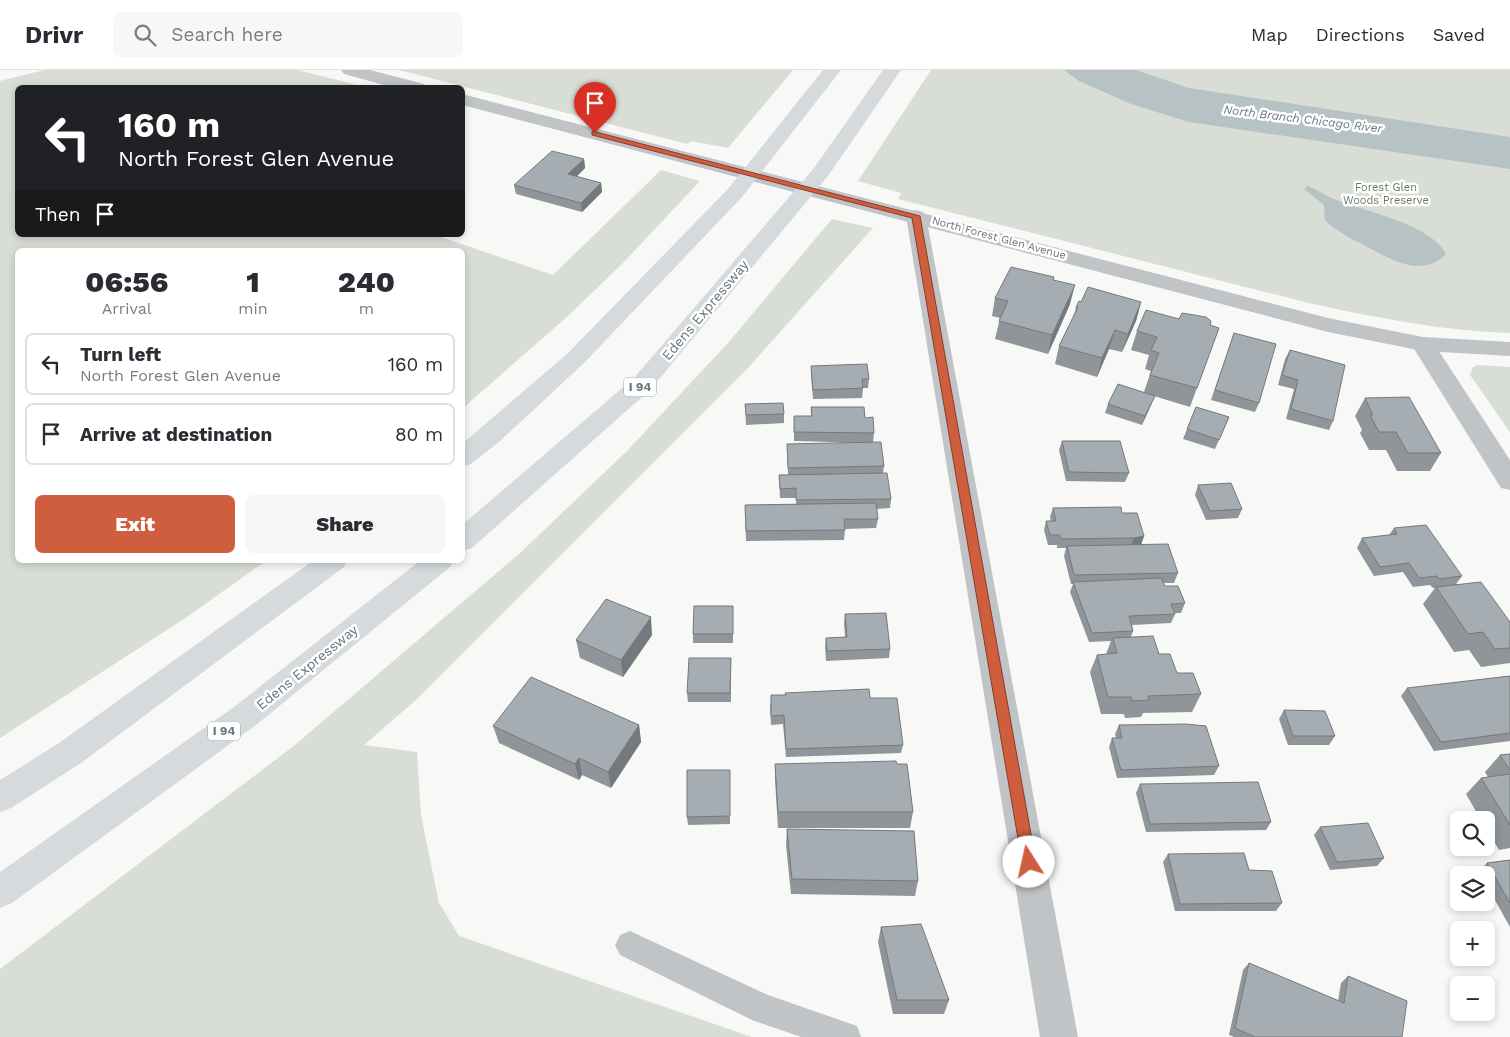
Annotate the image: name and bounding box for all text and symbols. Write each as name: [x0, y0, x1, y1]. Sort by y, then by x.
search box: [113, 12, 463, 57]
text: Drivr: [25, 21, 83, 49]
icon: search: [131, 21, 159, 49]
text: Search here: [171, 23, 283, 46]
text: Map: [1251, 24, 1288, 45]
text: Directions: [1316, 24, 1405, 45]
text: Saved: [1433, 24, 1485, 45]
pin: [574, 82, 616, 133]
icon: arrive: [581, 89, 609, 117]
water label: North Branch Chicago River: [1223, 102, 1384, 136]
text: 160 m: [118, 104, 220, 146]
icon: left: [35, 105, 100, 170]
text: North Forest Glen Avenue: [118, 146, 394, 171]
park label: Forest Glen Woods Preserve: [1343, 181, 1429, 207]
icon: arrive: [91, 200, 119, 228]
text: Then: [35, 203, 81, 226]
street label: North Forest Glen Avenue: [931, 214, 1067, 262]
street label: Edens Expressway: [658, 256, 752, 363]
text: 06:56: [85, 264, 168, 299]
text: 1: [246, 264, 260, 299]
text: 240: [338, 264, 395, 299]
text: Arrival: [102, 299, 152, 318]
text: min: [238, 299, 268, 318]
text: m: [359, 299, 374, 318]
text: Turn left: [80, 343, 161, 366]
icon: left: [37, 350, 65, 378]
text: 160 m: [388, 353, 443, 376]
text: North Forest Glen Avenue: [80, 366, 281, 385]
road number: I 94: [624, 378, 656, 396]
icon: arrive: [37, 420, 65, 448]
text: Arrive at destination: [80, 423, 272, 446]
text: 80 m: [395, 423, 443, 446]
button: Exit: [35, 495, 235, 553]
button: Share: [245, 495, 445, 553]
street label: Edens Expressway: [253, 621, 361, 713]
road number: I 94: [208, 721, 240, 740]
map controls: [1450, 811, 1495, 1021]
button: search: [1450, 811, 1495, 856]
position arrow: [1002, 835, 1054, 887]
button: layers: [1450, 866, 1495, 911]
button: +: [1450, 921, 1495, 966]
button: −: [1450, 976, 1495, 1021]

